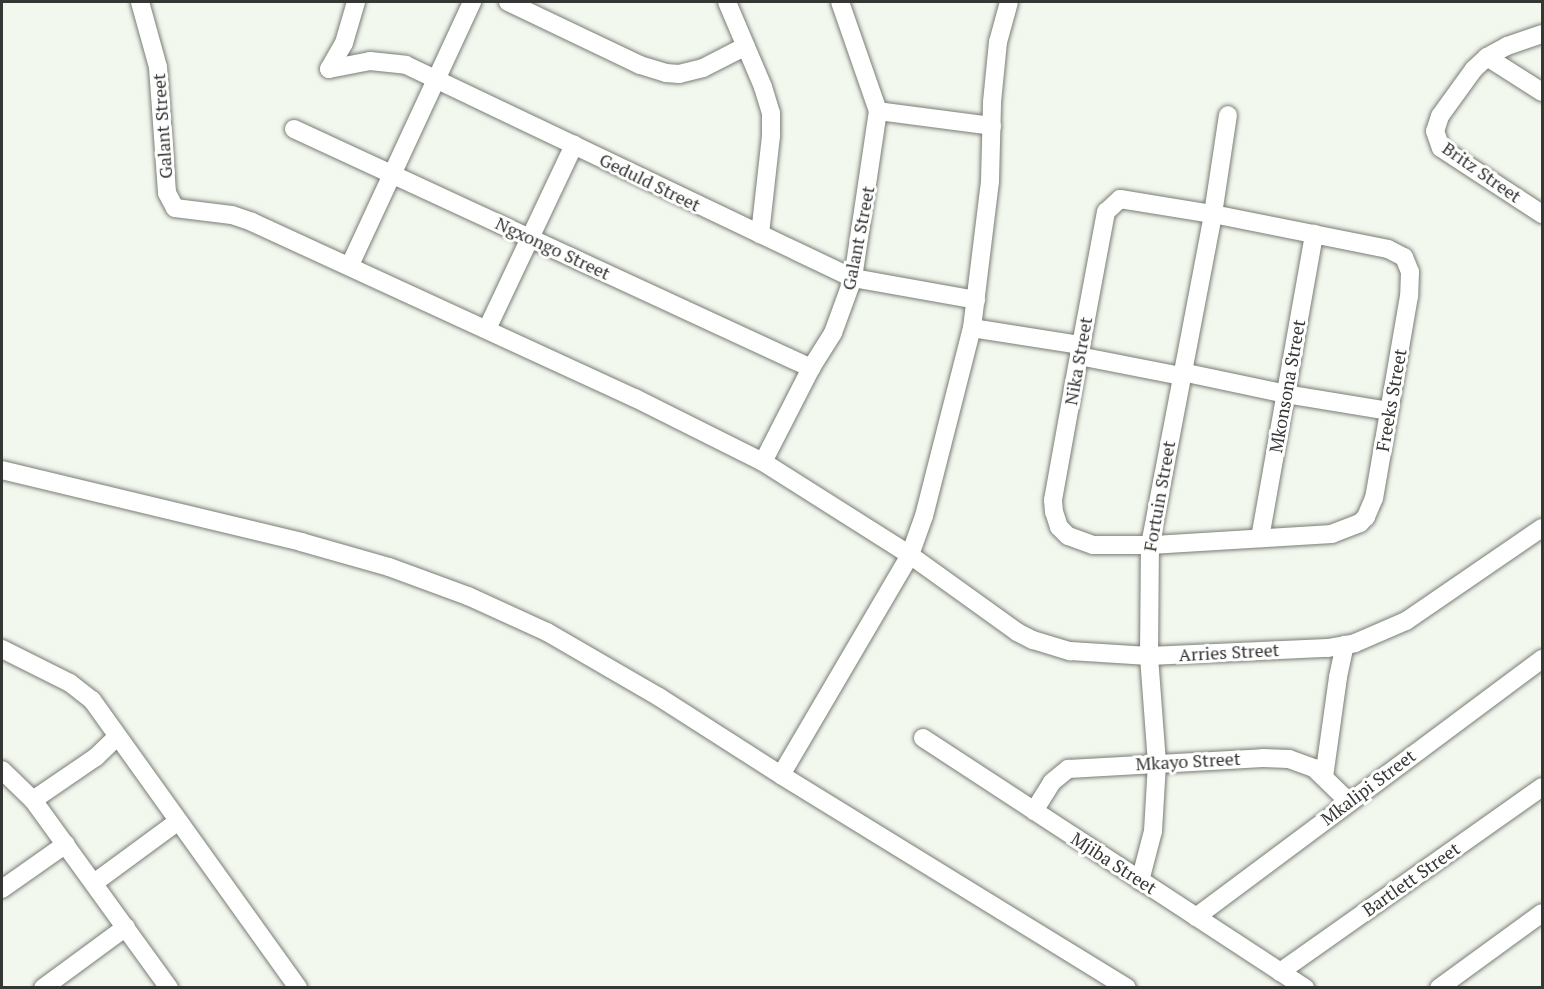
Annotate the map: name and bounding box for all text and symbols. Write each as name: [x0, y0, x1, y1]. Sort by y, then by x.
street label: Galant Street: [148, 73, 176, 179]
street label: Britz Street: [1438, 137, 1526, 207]
street label: Geduld Street: [596, 148, 704, 216]
street label: Galant Street: [837, 184, 879, 292]
street label: Ngxongo Street: [492, 212, 614, 284]
street label: Nika Street: [1060, 315, 1096, 407]
street label: Mkonsona Street: [1265, 318, 1309, 454]
street label: Freeks Street: [1371, 347, 1411, 453]
street label: Fortuin Street: [1139, 439, 1179, 553]
street label: Arries Street: [1178, 639, 1280, 665]
street label: Mkalipi Street: [1316, 744, 1420, 830]
street label: Mkayo Street: [1135, 747, 1241, 775]
street label: Mjiba Street: [1067, 827, 1161, 899]
street label: Bartlett Street: [1358, 837, 1464, 921]

